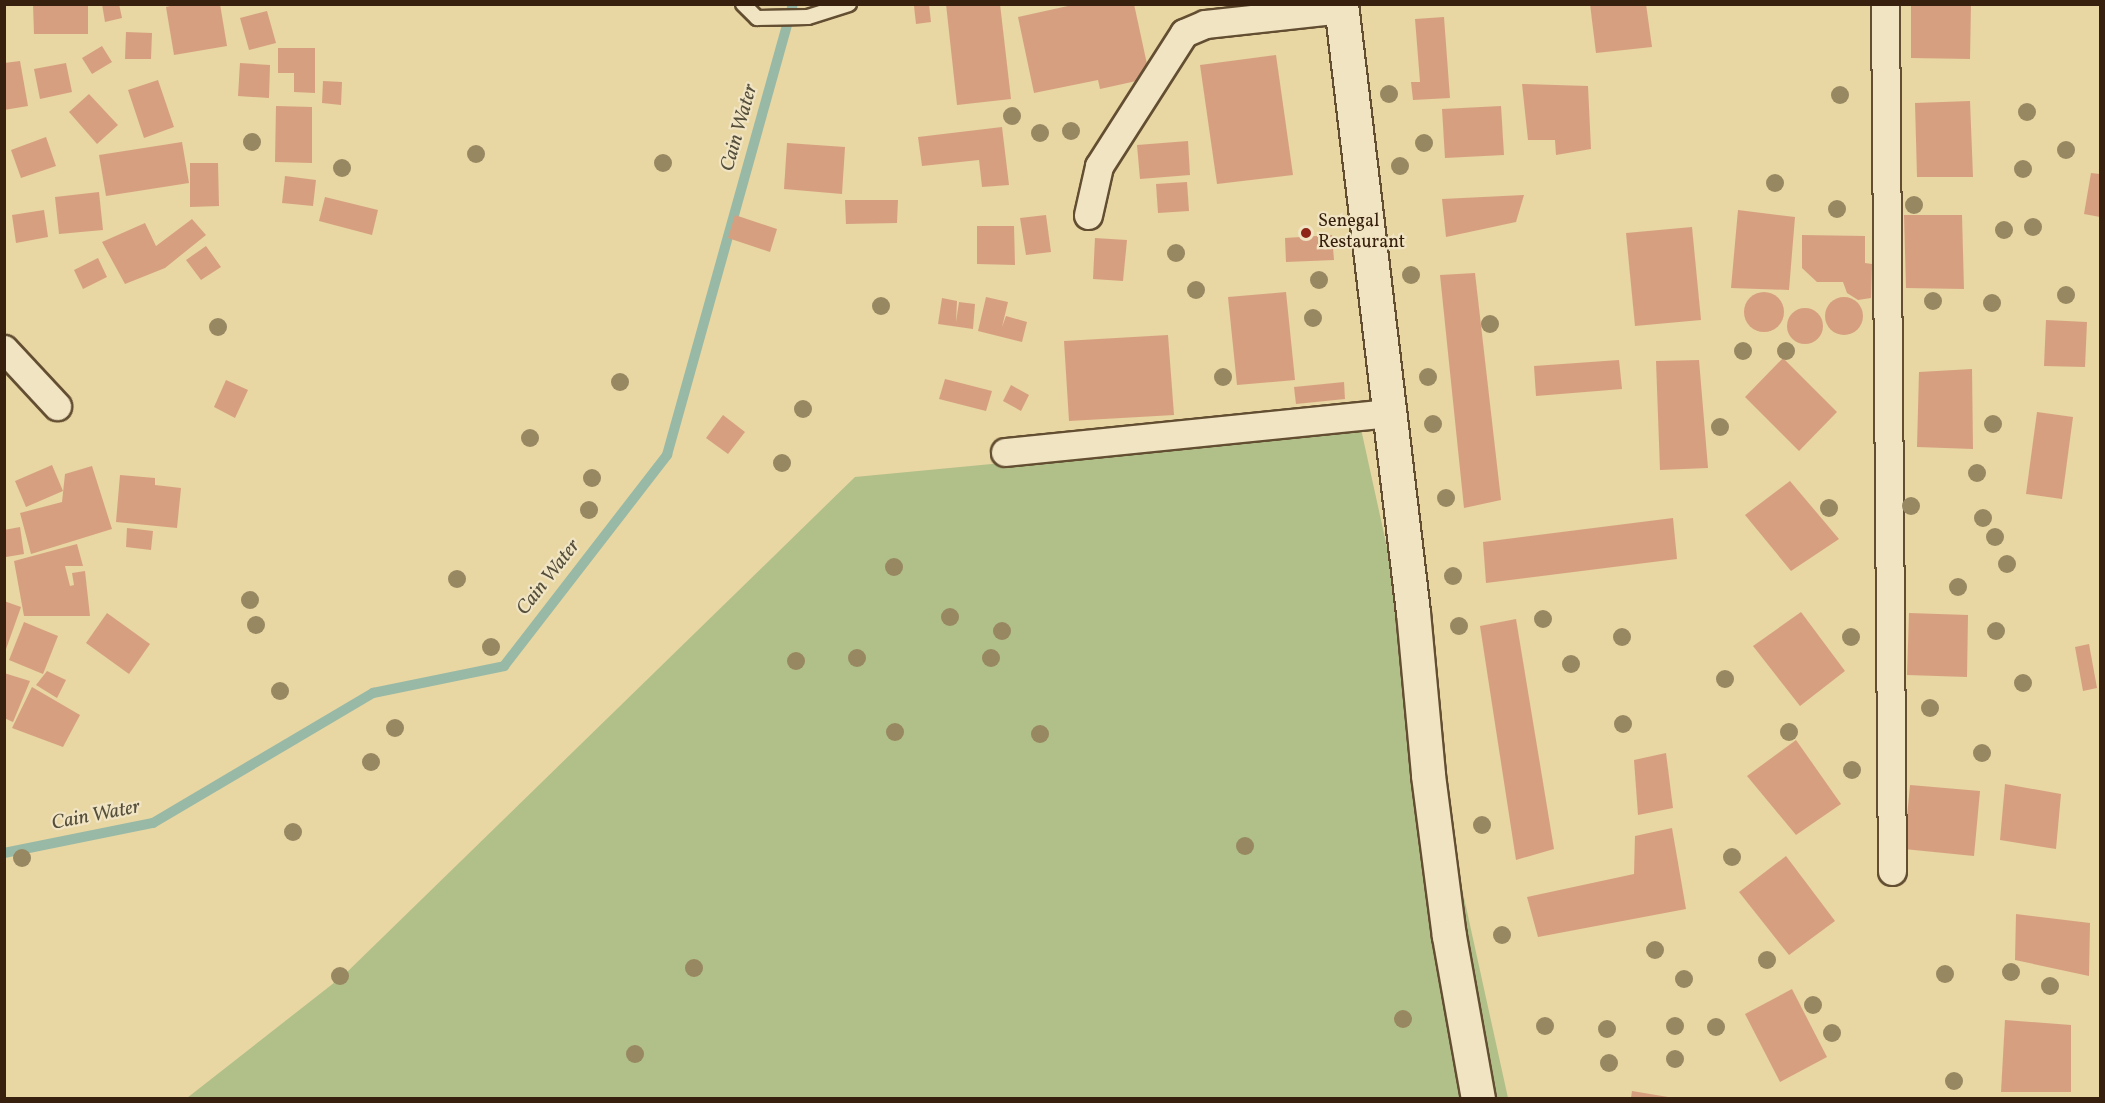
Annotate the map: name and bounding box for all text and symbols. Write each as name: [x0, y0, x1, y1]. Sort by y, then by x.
water label: Cain Water: [716, 82, 764, 174]
place label: Senegal Restaurant: [1318, 212, 1405, 254]
marker: Senegal Restaurant: [1299, 226, 1313, 240]
water label: Cain Water: [512, 535, 586, 621]
water label: Cain Water: [50, 796, 142, 836]

